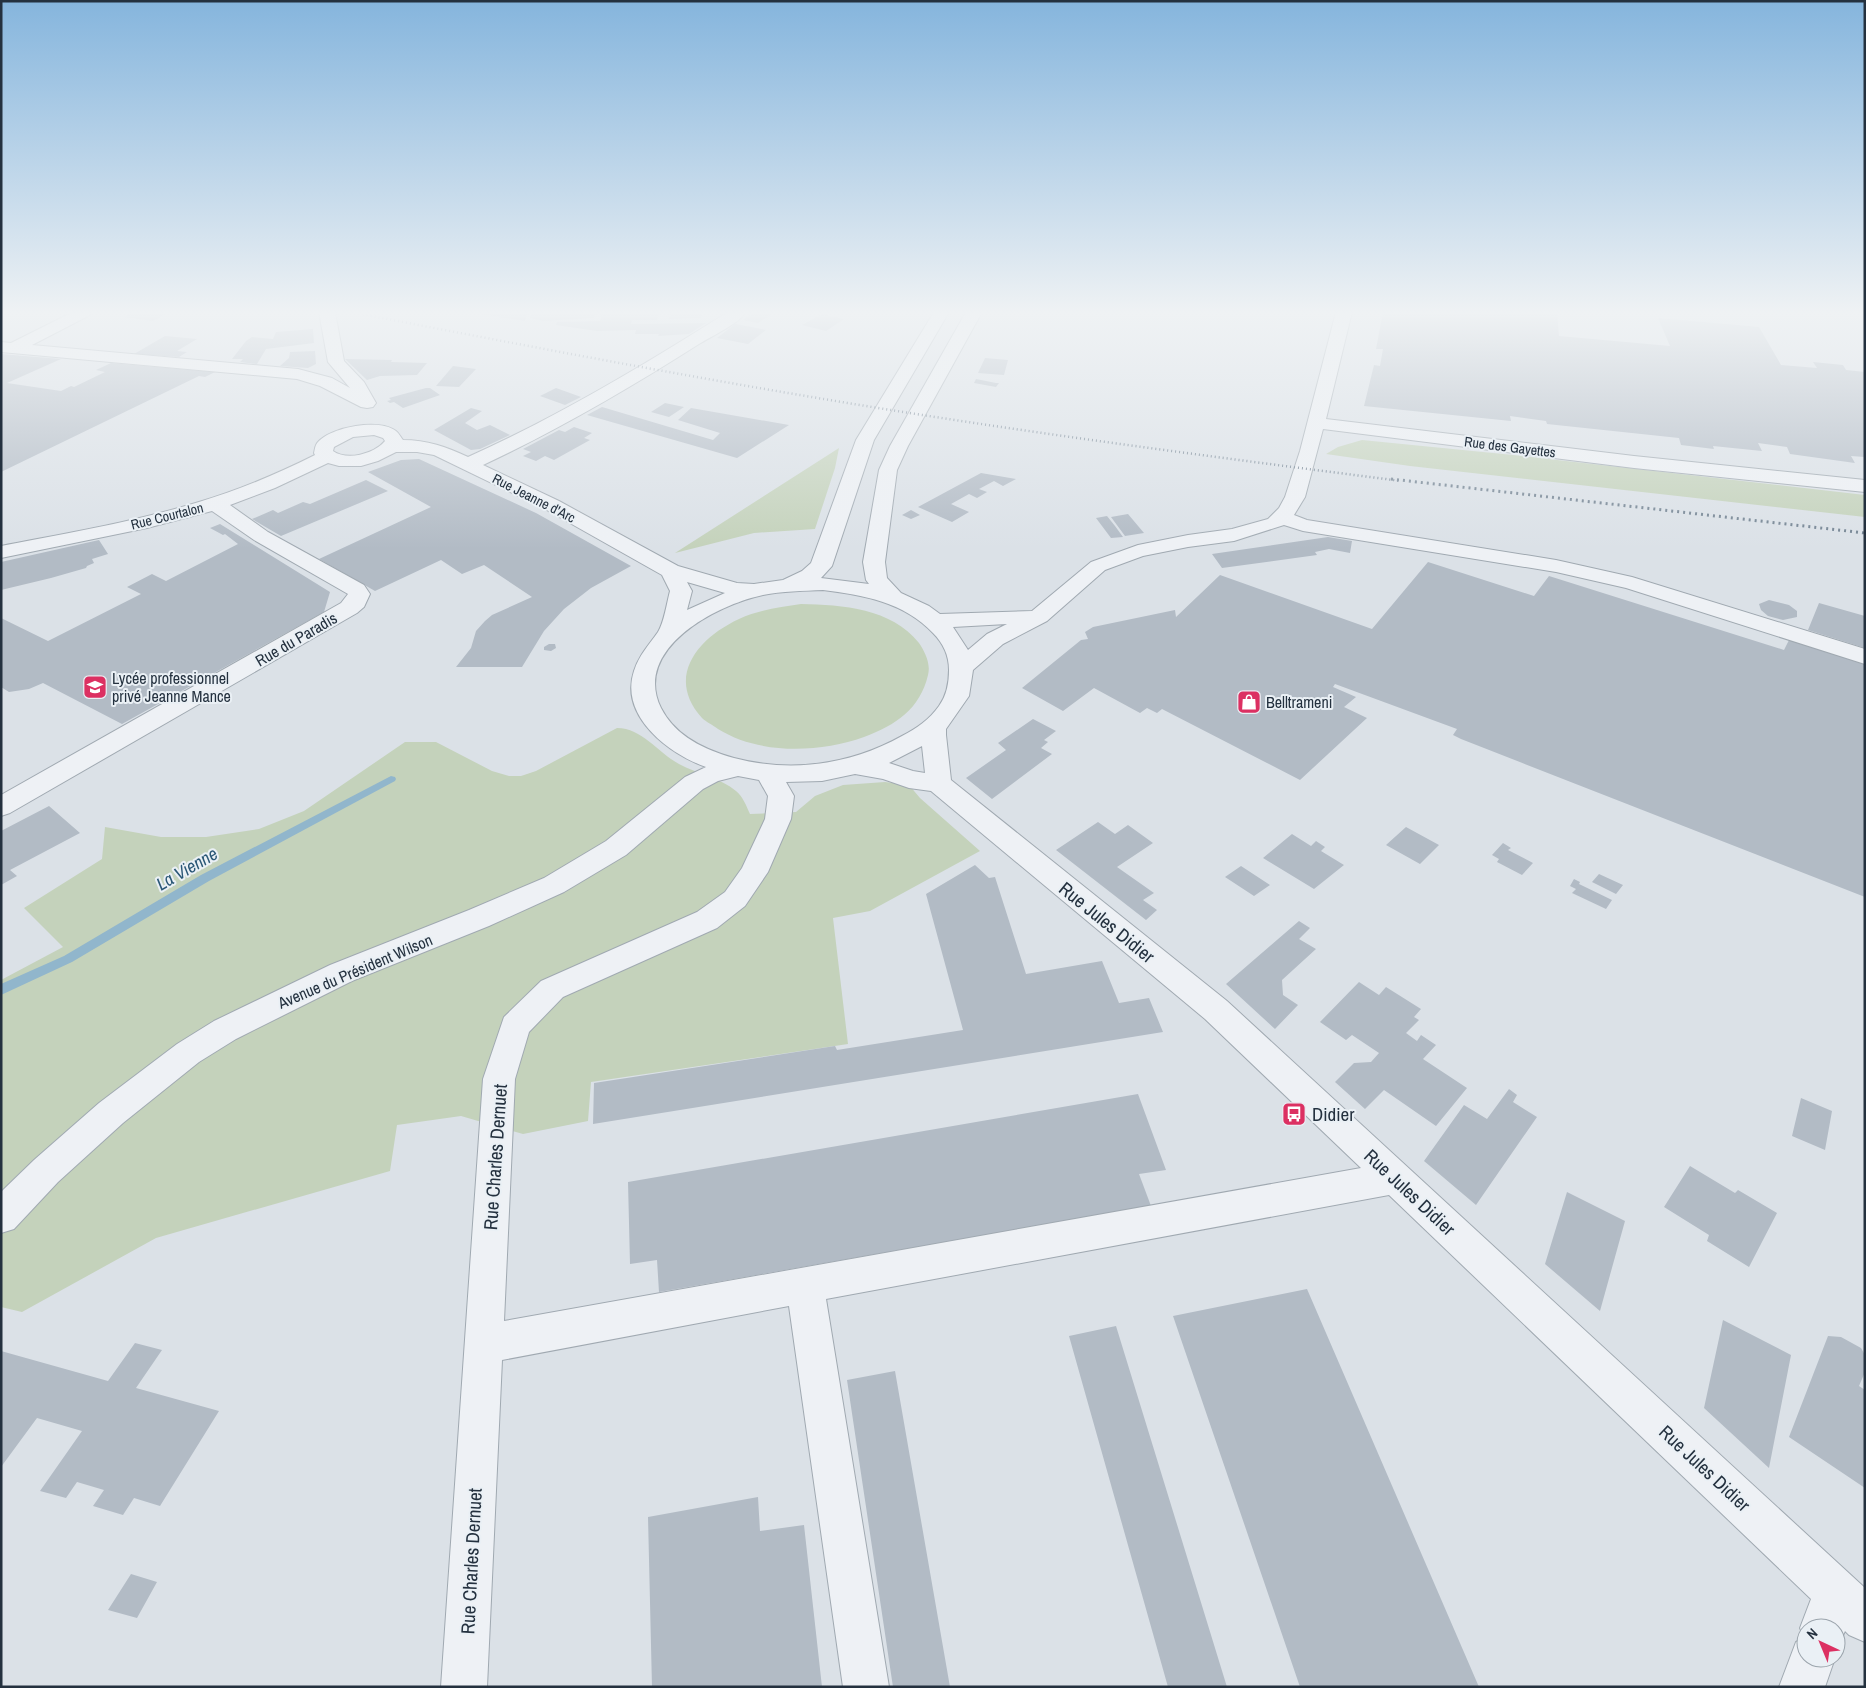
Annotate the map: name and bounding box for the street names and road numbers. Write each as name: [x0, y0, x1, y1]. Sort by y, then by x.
street label: Rue des Gayettes: [1463, 432, 1557, 462]
street label: Rue Jeanne d'Arc: [489, 469, 579, 527]
street label: Rue Courtalon: [129, 498, 205, 534]
street label: Rue du Paradis: [251, 607, 341, 671]
street label: Rue Jules Didier: [1054, 875, 1161, 969]
street label: Avenue du Président Wilson: [273, 928, 436, 1014]
street label: Rue Charles Dernuet: [477, 1082, 513, 1231]
street label: Rue Jules Didier: [1359, 1143, 1462, 1242]
street label: Rue Jules Didier: [1654, 1419, 1757, 1518]
street label: Rue Charles Dernuet: [454, 1487, 488, 1635]

